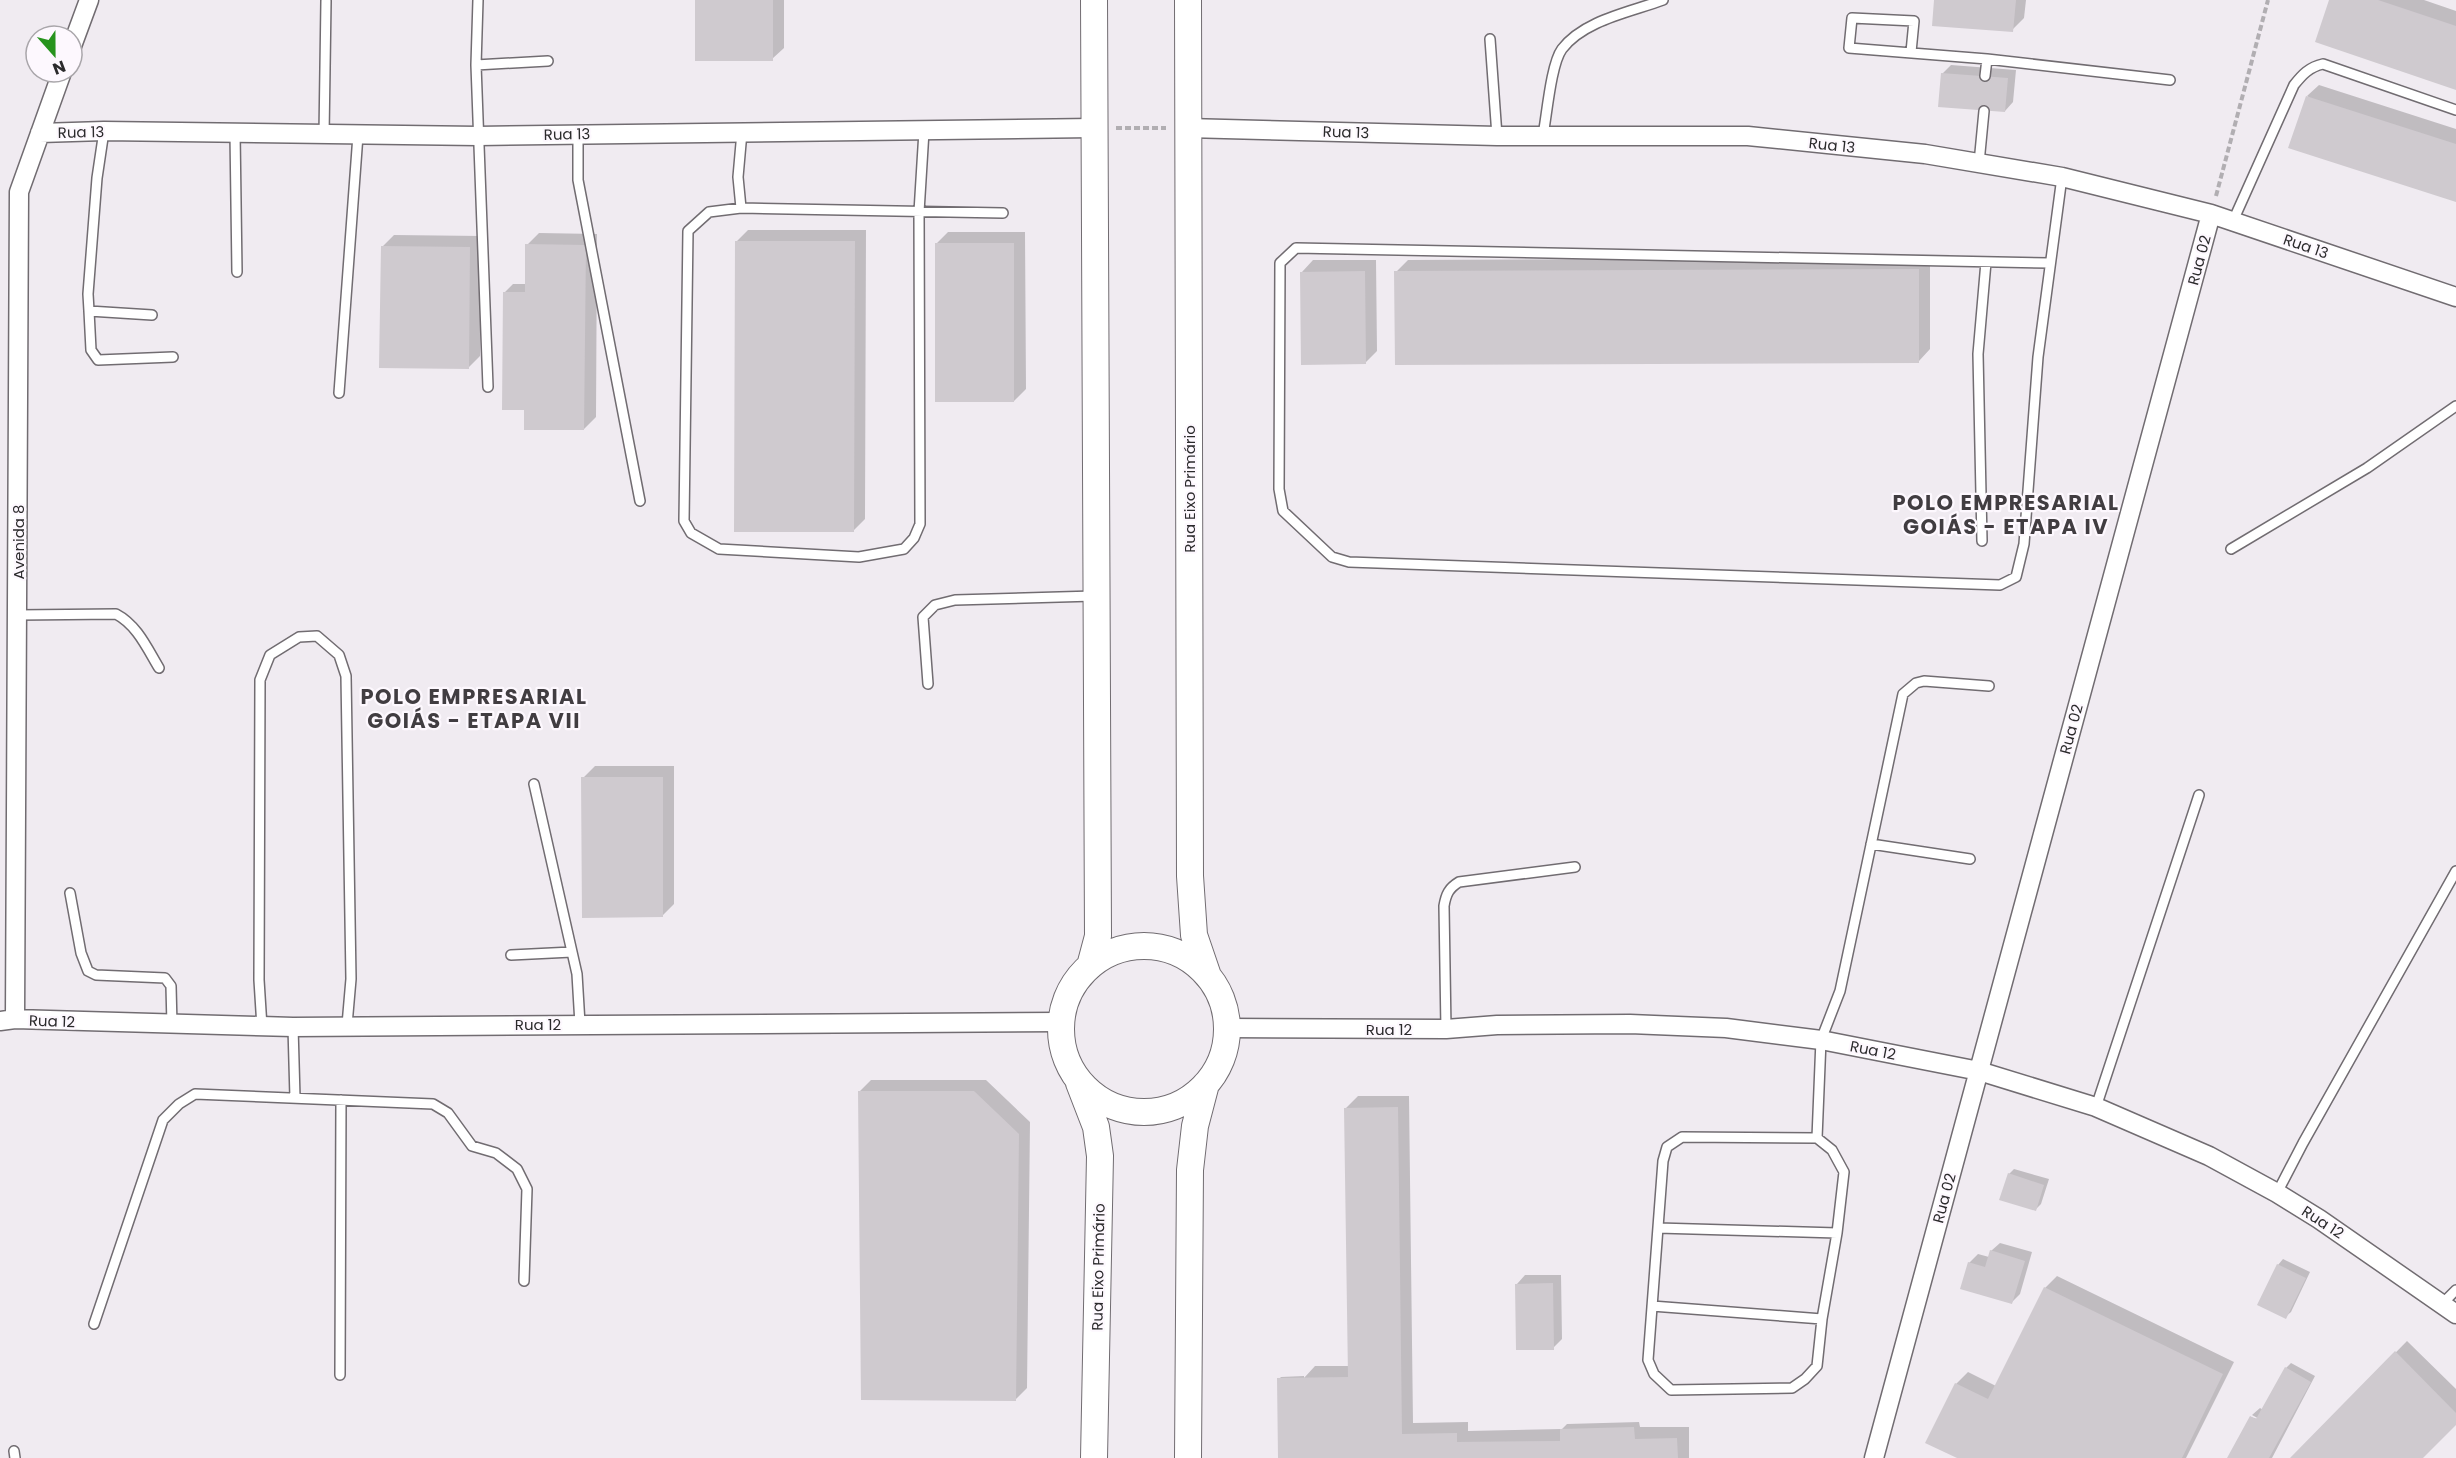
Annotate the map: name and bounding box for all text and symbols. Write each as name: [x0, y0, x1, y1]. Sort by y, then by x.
north arrow: [24, 24, 84, 84]
text: N: [49, 55, 69, 80]
street label: Rua 13: [58, 121, 104, 143]
street label: Rua 13: [1322, 121, 1370, 143]
street label: Rua 13: [544, 123, 590, 145]
street label: Rua 13: [1808, 132, 1856, 158]
street label: Rua 13: [2281, 229, 2331, 263]
street label: Rua 02: [2182, 233, 2216, 287]
street label: Rua Eixo Primário: [1179, 425, 1200, 553]
district label: POLO EMPRESARIAL GOIÁS - ETAPA IV: [1892, 488, 2120, 541]
street label: Avenida 8: [8, 505, 29, 579]
district label: POLO EMPRESARIAL GOIÁS - ETAPA VII: [360, 682, 588, 735]
street label: Rua 02: [2054, 702, 2088, 756]
street label: Rua 12: [28, 1010, 76, 1032]
street label: Rua 12: [515, 1014, 561, 1035]
street label: Rua 12: [1366, 1019, 1412, 1040]
street label: Rua 12: [1848, 1035, 1898, 1065]
street label: Rua 02: [1927, 1171, 1961, 1225]
street label: Rua 12: [2298, 1201, 2348, 1243]
street label: Rua Eixo Primário: [1086, 1203, 1110, 1331]

